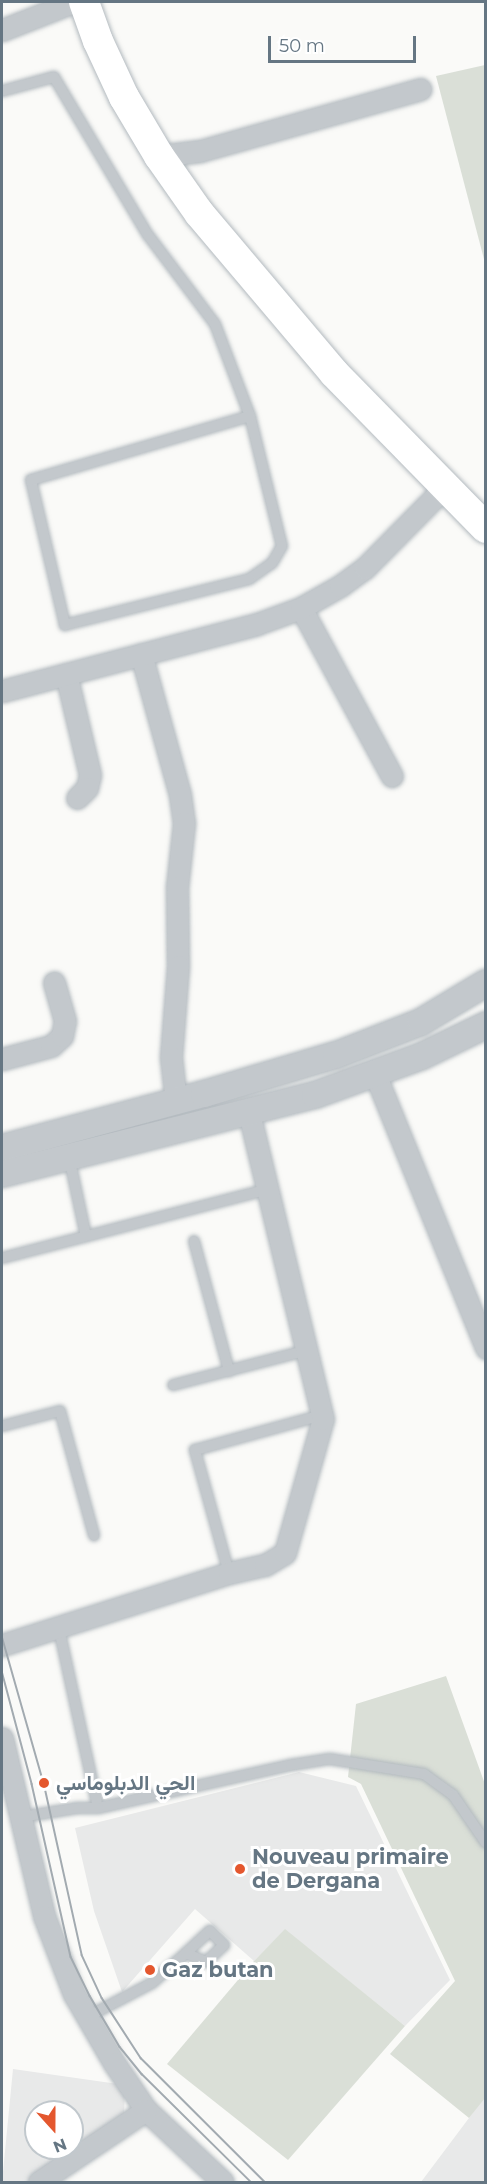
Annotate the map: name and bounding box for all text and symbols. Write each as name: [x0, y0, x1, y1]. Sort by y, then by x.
scale bar: [271, 24, 420, 62]
text: 50 m: [279, 35, 325, 57]
place label: الحي الدبلوماسي: [56, 1770, 195, 1796]
marker: الحي الدبلوماسي: [37, 1776, 51, 1790]
place label: Nouveau primaire de Dergana: [252, 1844, 449, 1894]
marker: Nouveau primaire de Dergana: [233, 1862, 247, 1876]
place label: Gaz butan: [162, 1957, 274, 1983]
marker: Gaz butan: [143, 1963, 157, 1977]
north arrow: [24, 2100, 84, 2160]
text: N: [50, 2134, 69, 2157]

